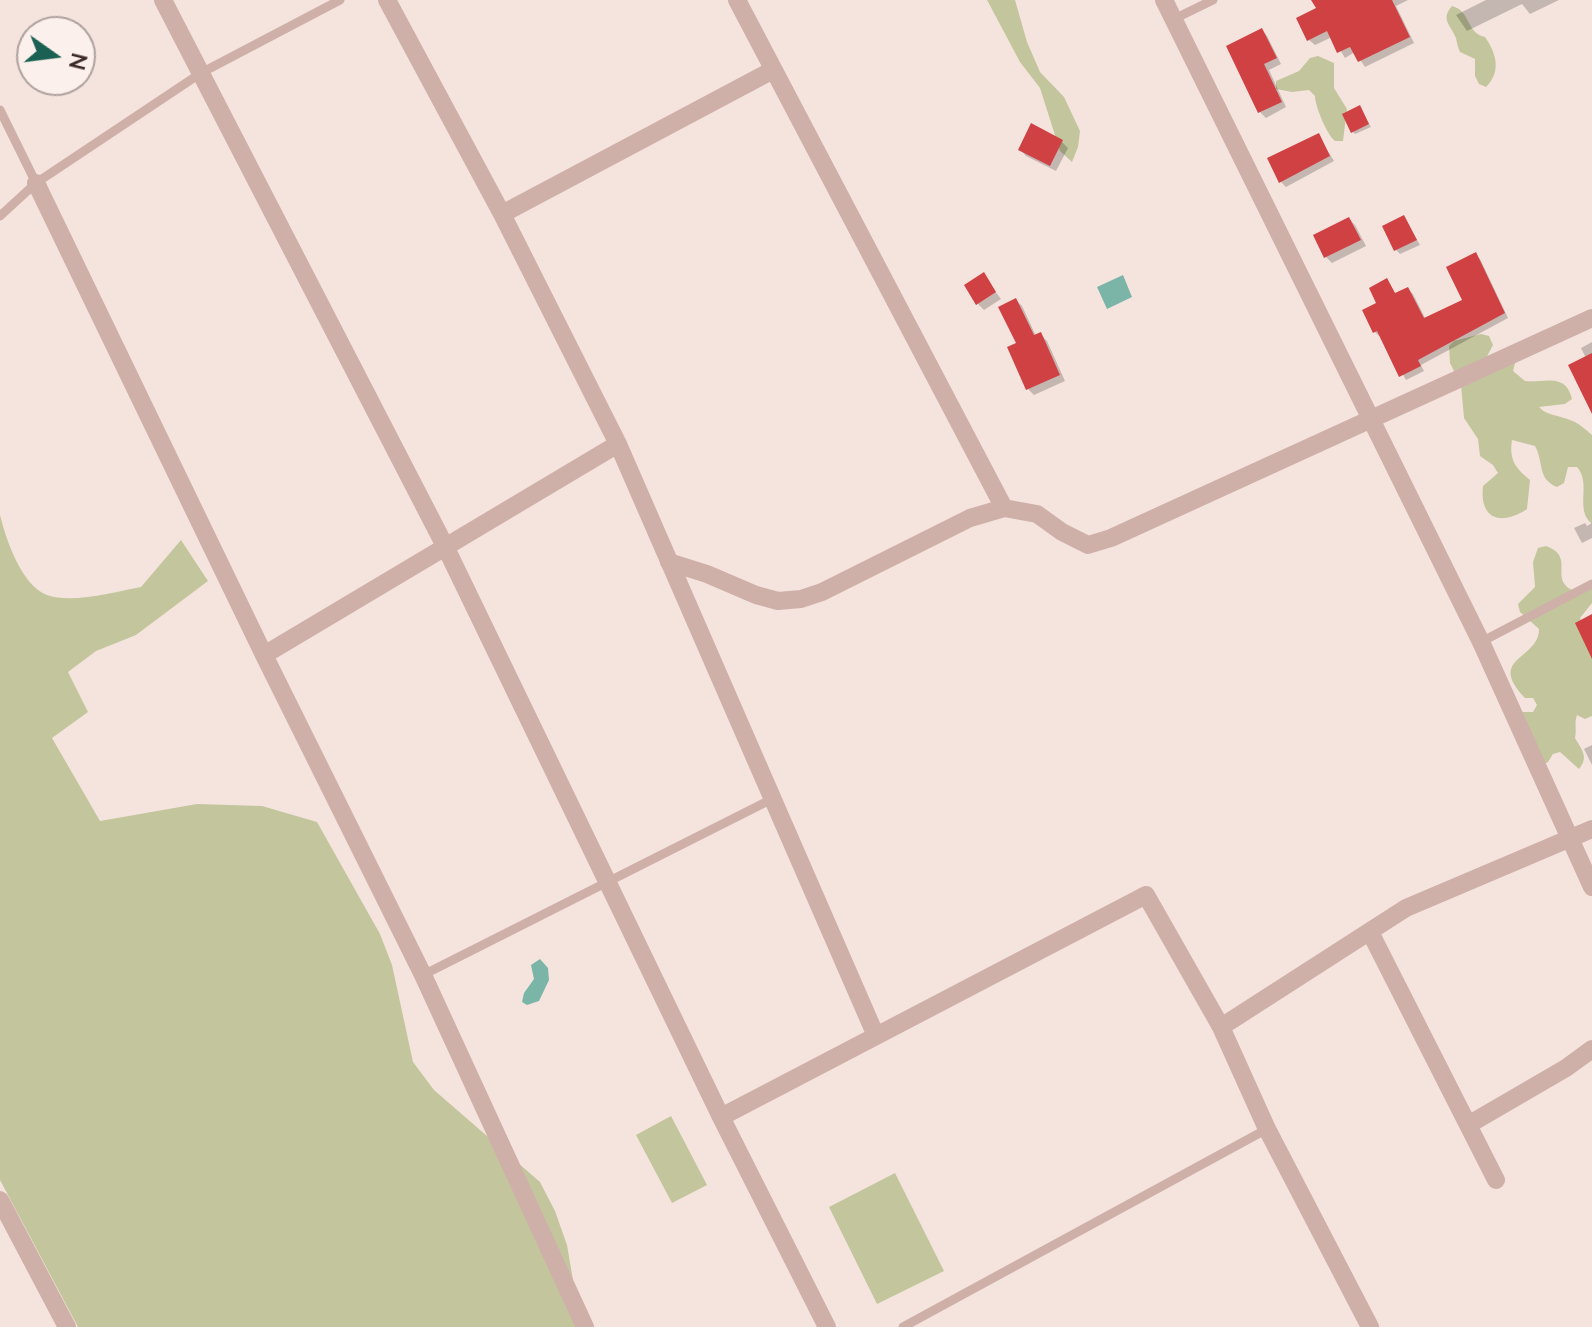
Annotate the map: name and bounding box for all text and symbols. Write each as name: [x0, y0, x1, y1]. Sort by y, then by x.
north arrow: [16, 16, 96, 96]
text: N: [61, 50, 94, 73]

